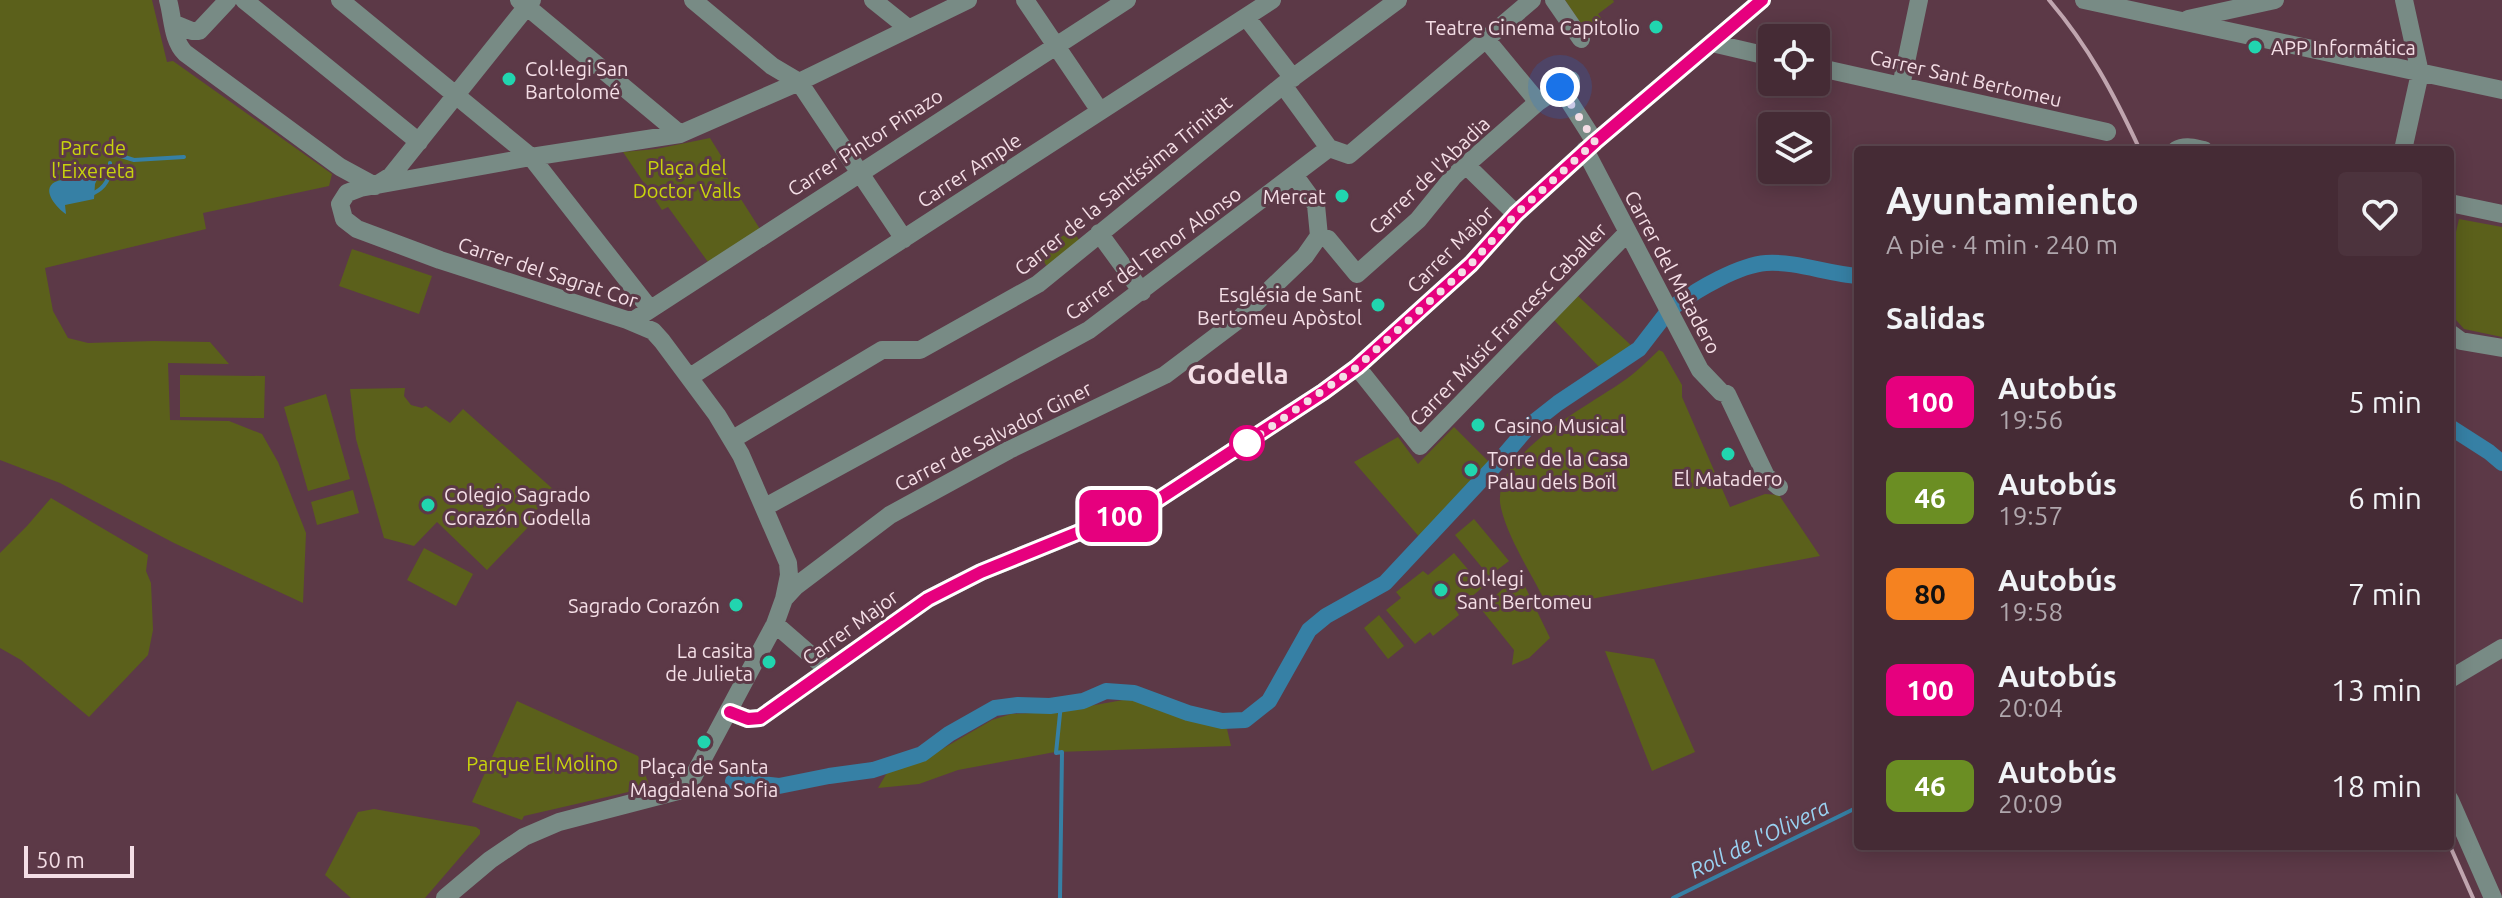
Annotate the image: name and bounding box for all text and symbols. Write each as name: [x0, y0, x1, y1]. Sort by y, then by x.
place label: Teatre Cinema Capitolio: [1425, 16, 1640, 39]
marker: Teatre Cinema Capitolio: [1647, 18, 1665, 36]
map controls: [1758, 24, 1830, 184]
button: locate: [1758, 24, 1830, 96]
place label: APP Informática: [2271, 36, 2416, 59]
marker: APP Informática: [2246, 38, 2264, 56]
street label: Carrer Sant Bertomeu: [1868, 45, 2064, 111]
place label: Col·legi San Bartolomé: [525, 57, 629, 103]
your location: [1540, 67, 1580, 107]
marker: Col·legi San Bartolomé: [500, 70, 518, 88]
street label: Carrer Pintor Pinazo: [783, 83, 947, 201]
street label: Carrer de la Santíssima Trinitat: [1010, 90, 1236, 280]
street label: Carrer de l'Abadia: [1364, 112, 1494, 238]
button: layers: [1758, 112, 1830, 184]
street label: Carrer Ample: [913, 128, 1025, 212]
park label: Parc de l'Eixereta: [51, 136, 135, 182]
park label: Plaça del Doctor Valls: [633, 156, 741, 202]
button: heart: [2338, 172, 2422, 256]
text: Ayuntamiento: [1886, 179, 2139, 221]
street label: Carrer del Tenor Alonso: [1061, 181, 1245, 325]
place label: Mercat: [1263, 185, 1326, 208]
marker: Mercat: [1333, 187, 1351, 205]
street label: Carrer del Matadero: [1620, 187, 1726, 357]
street label: Carrer Major: [1402, 201, 1498, 297]
street label: Carrer Músic Francesc Caballer: [1405, 218, 1611, 430]
text: A pie · 4 min · 240 m: [1886, 230, 2118, 259]
street label: Carrer del Sagrat Cor: [455, 232, 641, 312]
place label: Església de Sant Bertomeu Apòstol: [1197, 283, 1362, 329]
marker: Església de Sant Bertomeu Apòstol: [1369, 296, 1387, 314]
text: Salidas: [1886, 301, 1985, 335]
district label: Godella: [1187, 358, 1289, 389]
text: Autobús: [1998, 371, 2117, 405]
street label: Carrer de Salvador Giner: [891, 376, 1096, 496]
text: 5 min: [2348, 385, 2422, 419]
text: 100: [1906, 386, 1954, 417]
text: 19:56: [1998, 405, 2063, 434]
place label: Casino Musical: [1494, 414, 1625, 437]
marker: Casino Musical: [1469, 416, 1487, 434]
unlabelled marker: [1230, 426, 1264, 460]
marker: El Matadero: [1719, 445, 1737, 463]
place label: Torre de la Casa Palau dels Boïl: [1487, 447, 1629, 493]
marker: Torre de la Casa Palau dels Boïl: [1462, 461, 1480, 479]
place label: El Matadero: [1674, 467, 1782, 490]
text: Autobús: [1998, 467, 2117, 501]
text: 6 min: [2348, 481, 2422, 515]
text: 46: [1914, 482, 1946, 513]
place label: Colegio Sagrado Corazón Godella: [444, 483, 591, 529]
line badge: 100: [1073, 490, 1165, 542]
marker: Colegio Sagrado Corazón Godella: [419, 496, 437, 514]
text: 100: [1095, 500, 1143, 531]
text: 19:57: [1998, 501, 2063, 530]
text: Autobús: [1998, 563, 2117, 597]
place label: Col·legi Sant Bertomeu: [1457, 567, 1592, 613]
text: 7 min: [2348, 577, 2422, 611]
text: 80: [1914, 578, 1946, 609]
marker: Col·legi Sant Bertomeu: [1432, 581, 1450, 599]
street label: Carrer Major: [798, 584, 903, 669]
place label: Sagrado Corazón: [568, 594, 720, 617]
marker: Sagrado Corazón: [727, 596, 745, 614]
text: 19:58: [1998, 597, 2063, 626]
place label: La casita de Julieta: [665, 639, 753, 685]
marker: La casita de Julieta: [760, 653, 778, 671]
text: Autobús: [1998, 659, 2117, 693]
text: 13 min: [2331, 673, 2422, 707]
text: 100: [1906, 674, 1954, 705]
text: 20:04: [1998, 693, 2063, 722]
marker: Plaça de Santa Magdalena Sofia: [695, 733, 713, 751]
park label: Parque El Molino: [466, 752, 618, 775]
place label: Plaça de Santa Magdalena Sofia: [630, 755, 778, 801]
text: Autobús: [1998, 755, 2117, 789]
text: 18 min: [2331, 769, 2422, 803]
text: 46: [1914, 770, 1946, 801]
text: 20:09: [1998, 789, 2063, 818]
water label: Roll de l'Olivera: [1685, 793, 1833, 883]
scale bar: [24, 842, 134, 878]
text: 50 m: [36, 847, 85, 872]

